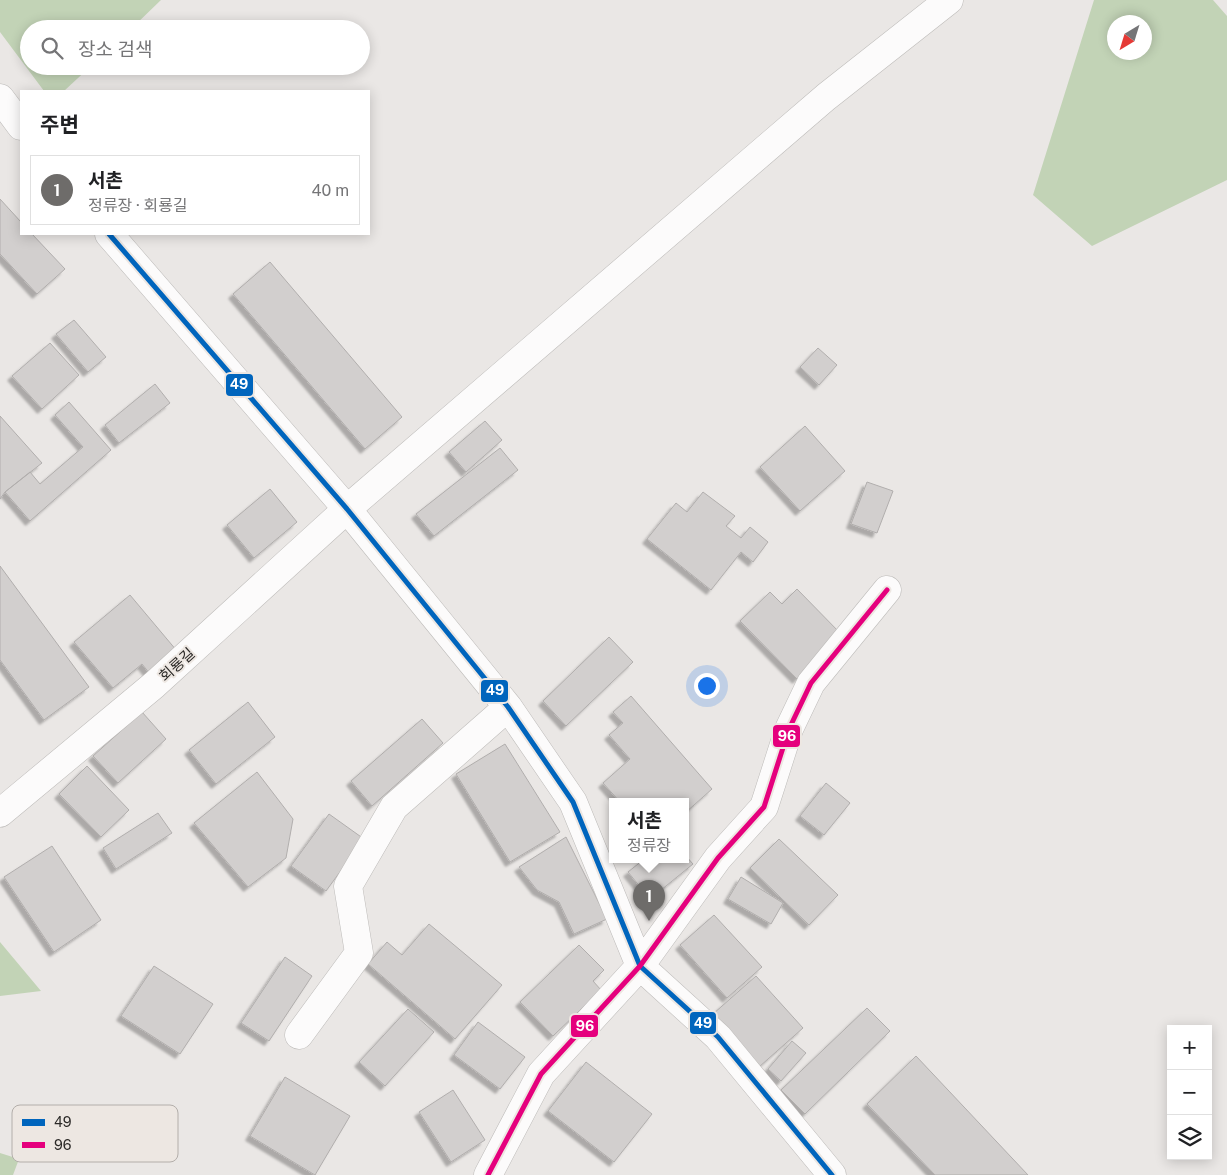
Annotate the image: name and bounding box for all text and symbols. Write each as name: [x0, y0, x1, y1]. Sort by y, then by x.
north arrow: [1107, 15, 1152, 60]
search box: [20, 20, 370, 75]
icon: search: [38, 34, 66, 62]
text: 장소 검색: [78, 38, 153, 60]
text: 주변: [40, 112, 79, 137]
text: 서촌: [88, 169, 123, 191]
text: 1: [54, 181, 60, 200]
text: 40 m: [311, 181, 349, 200]
text: 정류장 · 회룡길: [88, 196, 188, 215]
line badge: 49: [225, 373, 254, 397]
text: 49: [230, 376, 248, 392]
street label: 회룡길: [156, 644, 198, 685]
your location: [694, 673, 720, 699]
line badge: 49: [480, 679, 509, 703]
text: 49: [486, 682, 504, 698]
line badge: 96: [772, 724, 801, 748]
text: 96: [778, 728, 796, 744]
popup: [609, 798, 689, 863]
text: 서촌: [627, 809, 662, 831]
text: 정류장: [627, 836, 671, 855]
pin: 1: [633, 880, 665, 921]
line badge: 49: [689, 1011, 717, 1035]
line badge: 96: [570, 1014, 599, 1038]
text: 49: [694, 1015, 712, 1031]
text: 96: [576, 1018, 594, 1034]
map controls: [1167, 1025, 1212, 1160]
button: +: [1167, 1025, 1212, 1070]
button: −: [1167, 1070, 1212, 1115]
legend: [12, 1105, 178, 1162]
text: 49: [54, 1114, 72, 1130]
button: layers: [1167, 1115, 1212, 1160]
text: 96: [54, 1137, 72, 1153]

